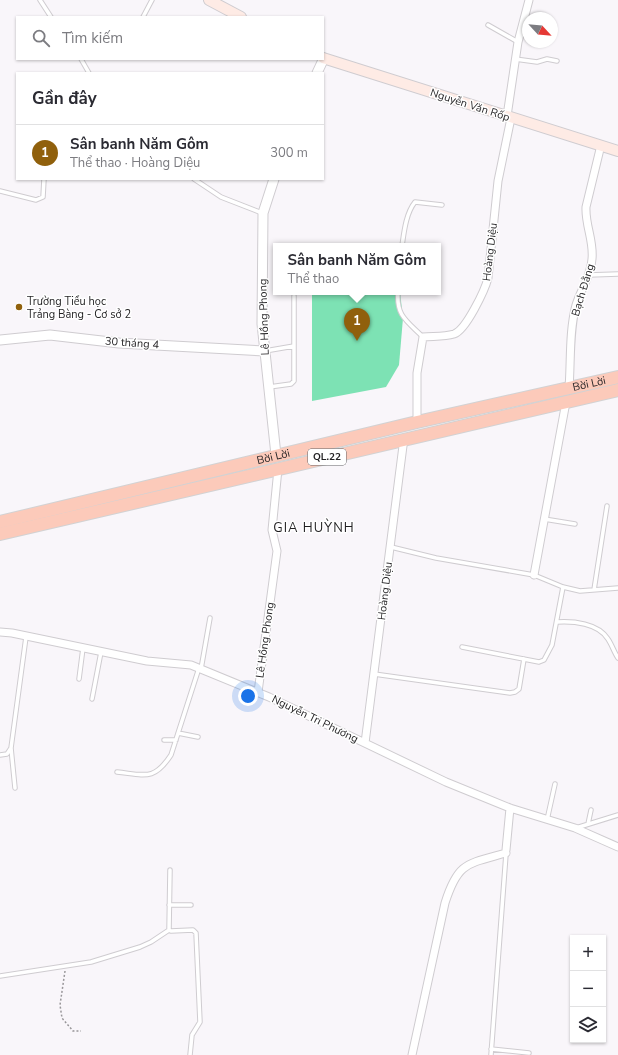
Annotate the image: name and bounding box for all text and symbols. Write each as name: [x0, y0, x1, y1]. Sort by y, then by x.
north arrow: [522, 12, 558, 48]
search box: [16, 16, 324, 60]
icon: search: [30, 27, 52, 49]
text: Tìm kiếm: [62, 28, 123, 48]
street label: Nguyễn Văn Rốp: [428, 85, 512, 125]
text: Gần đây: [32, 87, 97, 110]
text: Sân banh Năm Gôm: [70, 134, 209, 154]
text: 1: [41, 144, 49, 162]
text: 300 m: [270, 144, 308, 162]
text: Thể thao · Hoàng Diệu: [70, 154, 200, 172]
street label: Hoàng Diệu: [479, 222, 501, 282]
popup: [273, 243, 441, 295]
text: Sân banh Năm Gôm: [288, 250, 426, 270]
street label: Bạch Đằng: [568, 262, 598, 318]
text: Thể thao: [288, 270, 339, 288]
street label: Lê Hồng Phong: [255, 278, 273, 356]
place label: Trường Tiểu học Trảng Bàng - Cơ sở 2: [27, 294, 131, 322]
marker: Trường Tiểu học Trảng Bàng - Cơ sở 2: [14, 302, 24, 312]
pin: 1: [344, 308, 370, 341]
street label: 30 tháng 4: [105, 334, 160, 352]
street label: Bời Lời: [571, 373, 607, 394]
street label: Bời Lời: [255, 445, 291, 468]
road number: QL.22: [308, 449, 346, 465]
district label: GIA HUỲNH: [273, 518, 355, 537]
street label: Hoàng Diệu: [374, 561, 396, 621]
street label: Lê Hồng Phong: [252, 601, 278, 679]
your location: [238, 686, 258, 706]
street label: Nguyễn Tri Phương: [269, 692, 361, 746]
map controls: [570, 935, 606, 1043]
button: +: [570, 935, 606, 971]
button: −: [570, 971, 606, 1007]
button: layers: [570, 1007, 606, 1043]

